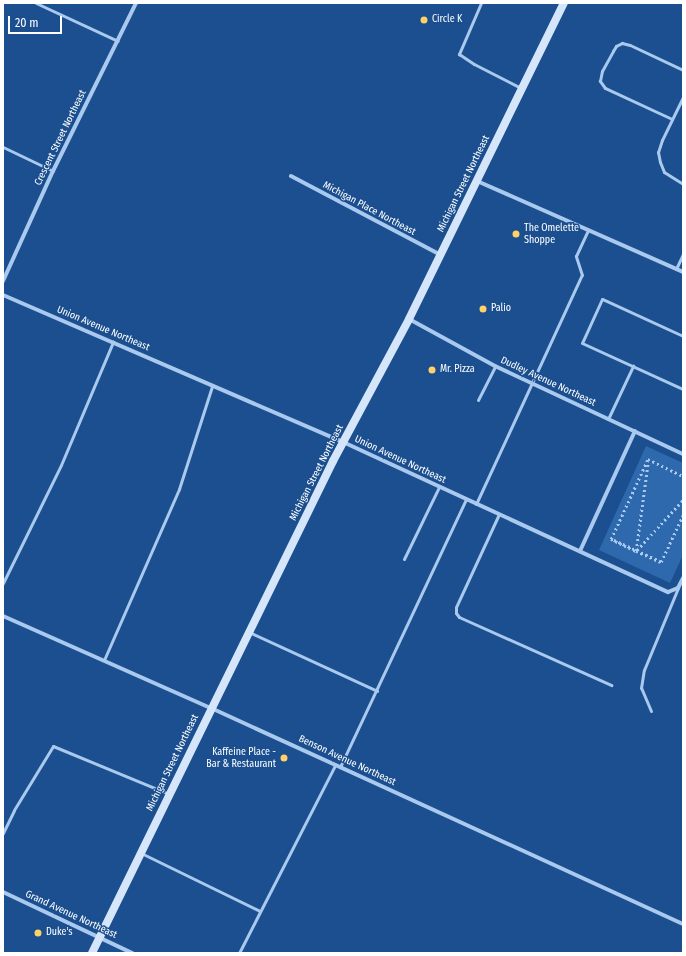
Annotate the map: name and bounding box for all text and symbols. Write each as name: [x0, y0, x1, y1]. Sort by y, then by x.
scale bar: [10, 8, 64, 34]
place label: Circle K: [432, 14, 462, 26]
marker: Circle K: [419, 15, 429, 25]
text: 20 m: [15, 16, 39, 30]
street label: Crescent Street Northeast: [33, 88, 89, 188]
street label: Michigan Street Northeast: [435, 134, 493, 234]
street label: Michigan Place Northeast: [321, 179, 417, 239]
place label: The Omelette Shoppe: [524, 222, 579, 246]
marker: The Omelette Shoppe: [511, 229, 521, 239]
place label: Palio: [491, 303, 511, 315]
street label: Union Avenue Northeast: [55, 304, 151, 354]
marker: Palio: [478, 304, 488, 314]
street label: Dudley Avenue Northeast: [498, 355, 598, 409]
place label: Mr. Pizza: [440, 364, 475, 376]
marker: Mr. Pizza: [427, 365, 437, 375]
street label: Michigan Street Northeast: [288, 423, 346, 523]
street label: Union Avenue Northeast: [352, 434, 448, 486]
street label: Michigan Street Northeast: [144, 713, 202, 813]
street label: Benson Avenue Northeast: [297, 733, 397, 789]
place label: Kaffeine Place - Bar & Restaurant: [206, 746, 276, 770]
marker: Kaffeine Place - Bar & Restaurant: [279, 753, 289, 763]
street label: Grand Avenue Northeast: [23, 888, 119, 942]
place label: Duke's: [46, 927, 73, 939]
marker: Duke's: [33, 928, 43, 938]

